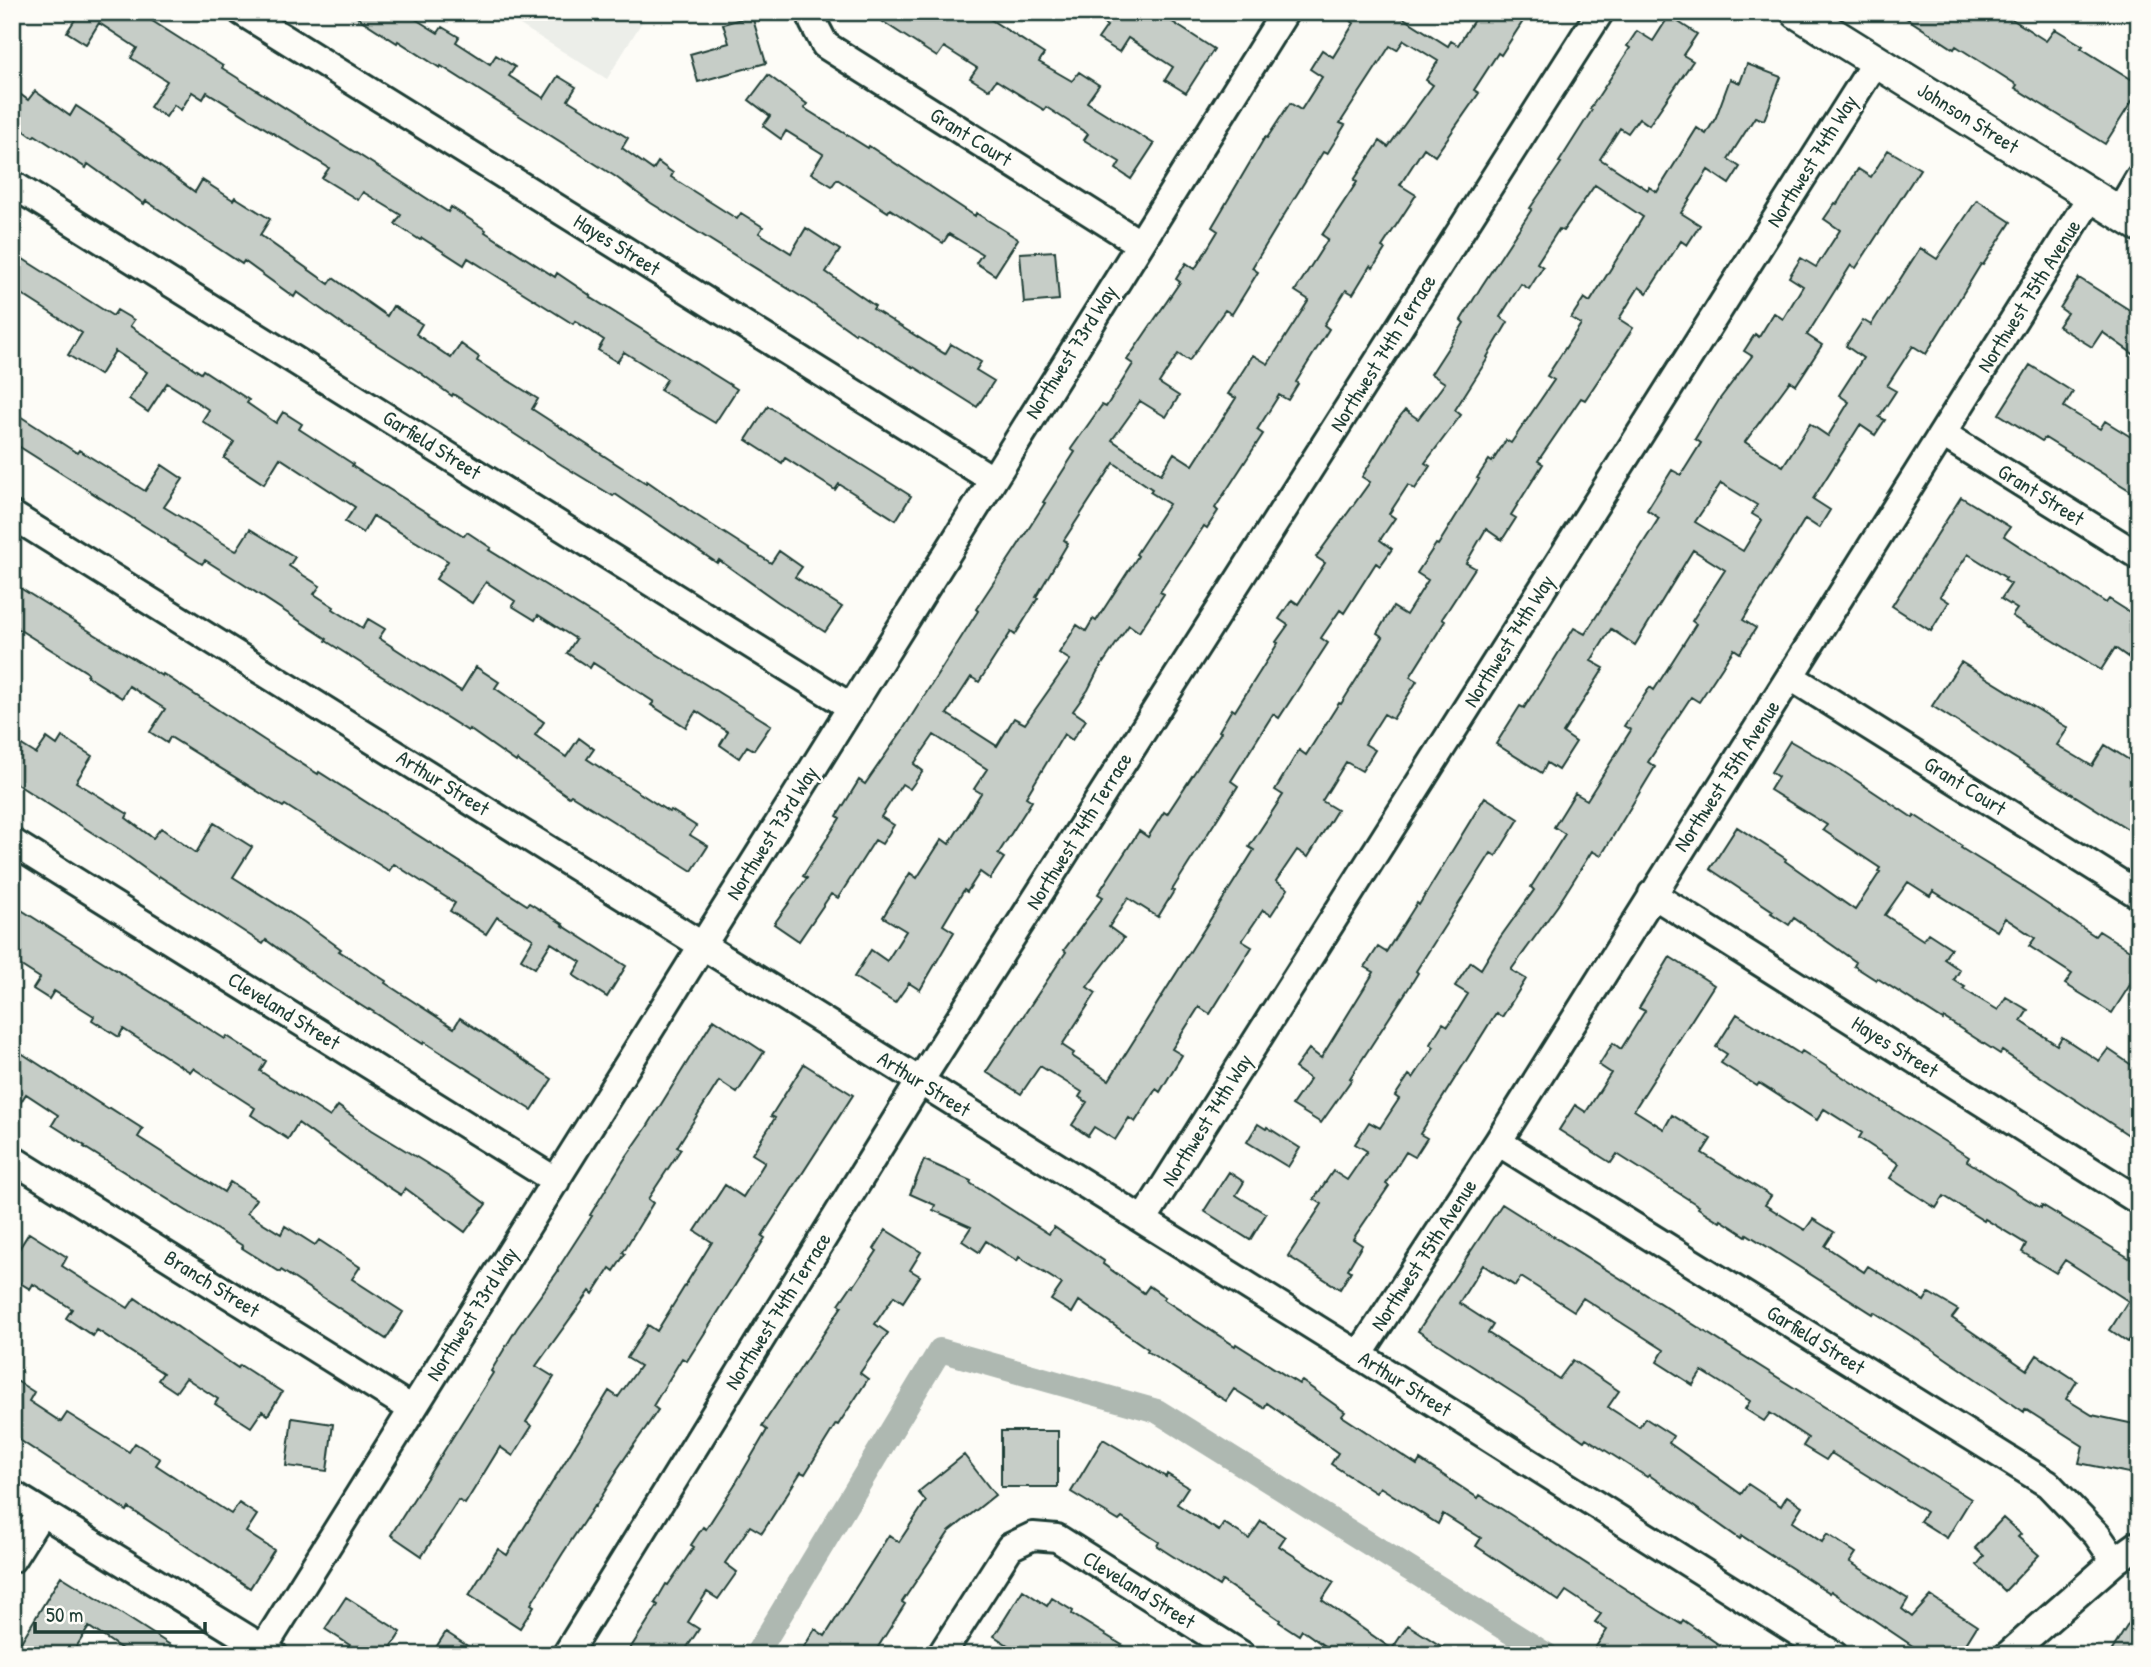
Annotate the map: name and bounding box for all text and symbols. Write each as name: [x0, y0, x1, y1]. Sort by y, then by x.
street label: Johnson Street: [1912, 75, 2025, 161]
street label: Northwest 74th Way: [1759, 89, 1864, 233]
street label: Grant Court: [925, 100, 1018, 174]
street label: Hayes Street: [568, 207, 667, 283]
street label: Northwest 75th Avenue: [1970, 214, 2087, 378]
street label: Northwest 74th Terrace: [1323, 269, 1443, 437]
street label: Northwest 73rd Way: [1018, 279, 1123, 424]
street label: Garfield Street: [378, 403, 488, 487]
street label: Grant Street: [1993, 457, 2091, 533]
street label: Northwest 74th Way: [1456, 569, 1561, 713]
street label: Northwest 75th Avenue: [1667, 694, 1787, 857]
street label: Arthur Street: [391, 743, 496, 823]
street label: Northwest 74th Terrace: [1019, 747, 1139, 915]
street label: Grant Court: [1919, 749, 2012, 823]
street label: Northwest 73rd Way: [719, 760, 824, 905]
street label: Cleveland Street: [223, 965, 347, 1057]
street label: Hayes Street: [1846, 1009, 1945, 1085]
street label: Arthur Street: [872, 1044, 977, 1124]
street label: Northwest 74th Way: [1154, 1048, 1259, 1192]
street label: Northwest 75th Avenue: [1364, 1173, 1484, 1336]
street label: Northwest 74th Terrace: [718, 1227, 838, 1395]
street label: Northwest 73rd Way: [419, 1241, 524, 1386]
street label: Branch Street: [159, 1243, 266, 1325]
street label: Garfield Street: [1762, 1298, 1872, 1382]
street label: Arthur Street: [1353, 1344, 1458, 1424]
street label: Cleveland Street: [1078, 1544, 1202, 1636]
scale bar: [35, 1590, 205, 1634]
text: 50 m: [46, 1600, 83, 1629]

